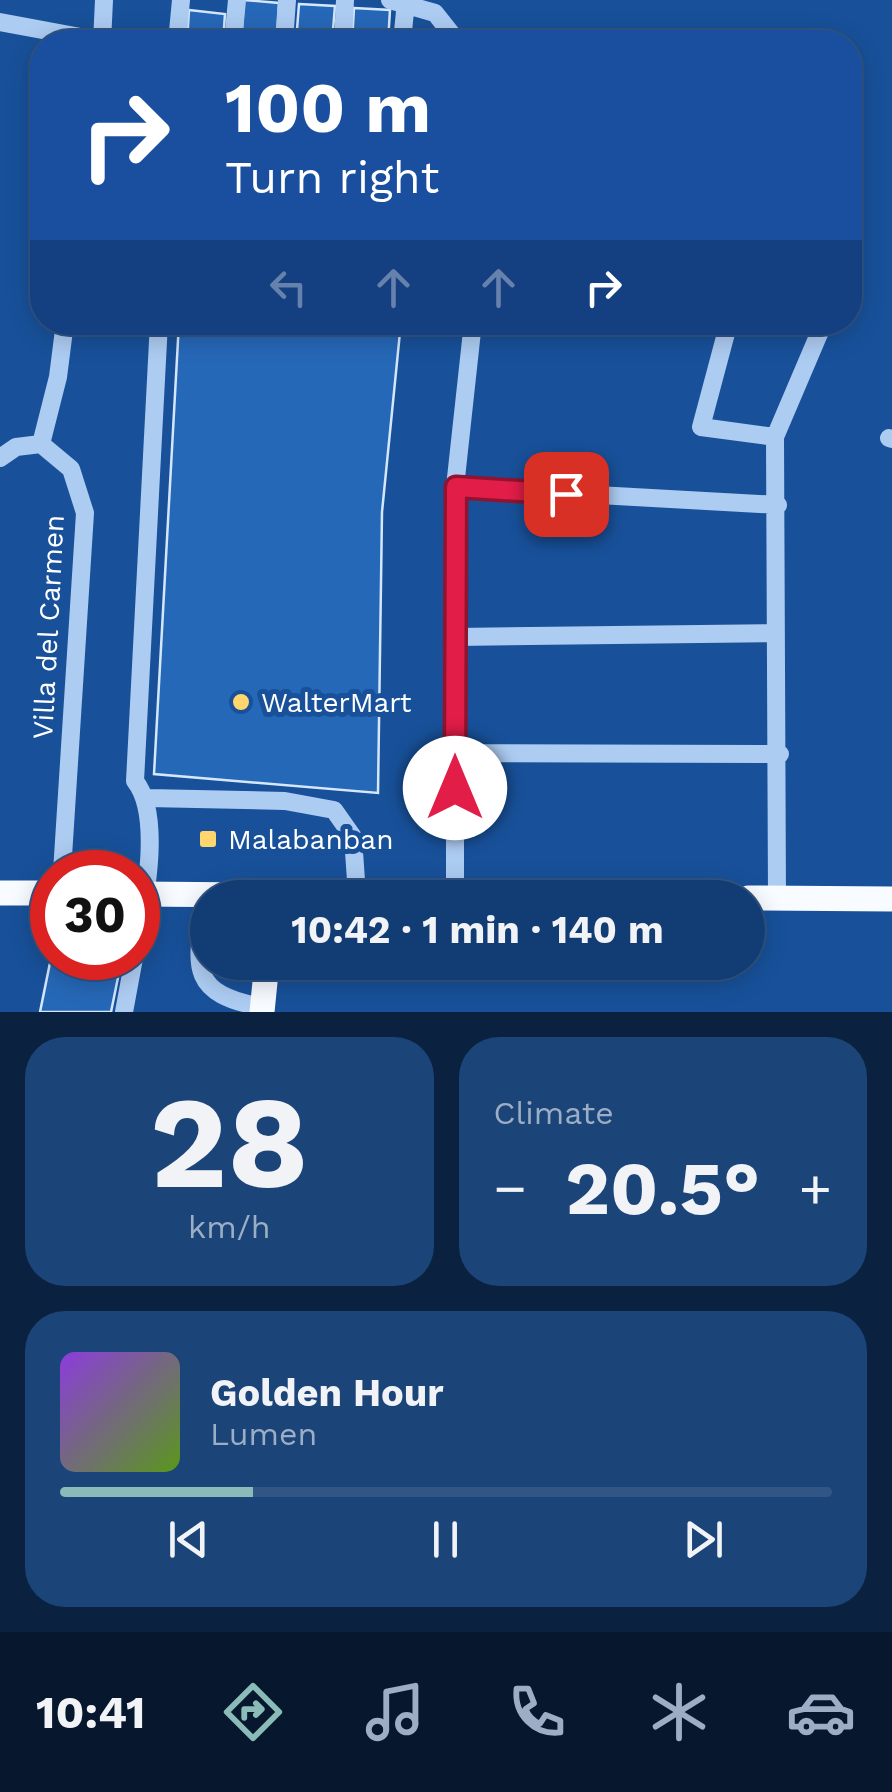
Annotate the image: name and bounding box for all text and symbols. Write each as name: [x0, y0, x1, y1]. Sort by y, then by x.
text: 100 m: [225, 67, 431, 149]
icon: right: [60, 70, 190, 200]
text: Turn right: [225, 151, 439, 204]
icon: left: [261, 260, 316, 315]
icon: ahead: [366, 260, 421, 315]
icon: ahead: [471, 260, 526, 315]
icon: right: [576, 260, 631, 315]
pin: [524, 452, 609, 537]
icon: arrive: [539, 467, 594, 522]
street label: Villa del Carmen: [26, 514, 71, 740]
place label: WalterMart: [261, 686, 412, 719]
marker: WalterMart: [230, 691, 252, 713]
position arrow: [403, 736, 507, 840]
place label: Malabanban: [228, 823, 393, 856]
marker: Malabanban: [197, 828, 219, 850]
speed limit sign: 30: [30, 850, 160, 980]
text: 10:42 · 1 min · 140 m: [291, 908, 664, 952]
text: 28: [150, 1066, 309, 1219]
text: Climate: [494, 1094, 614, 1132]
text: 20.5°: [565, 1144, 760, 1232]
text: −: [494, 1156, 527, 1220]
text: +: [799, 1156, 832, 1220]
text: km/h: [188, 1208, 270, 1246]
text: Golden Hour: [210, 1371, 444, 1415]
text: Lumen: [210, 1415, 317, 1453]
icon: previous: [161, 1512, 216, 1567]
icon: pause: [418, 1512, 473, 1567]
icon: next: [676, 1512, 731, 1567]
icon: directions: [218, 1677, 288, 1747]
icon: music: [360, 1677, 430, 1747]
icon: phone: [502, 1677, 572, 1747]
icon: climate: [644, 1677, 714, 1747]
icon: car: [786, 1677, 856, 1747]
text: 10:41: [36, 1686, 145, 1739]

